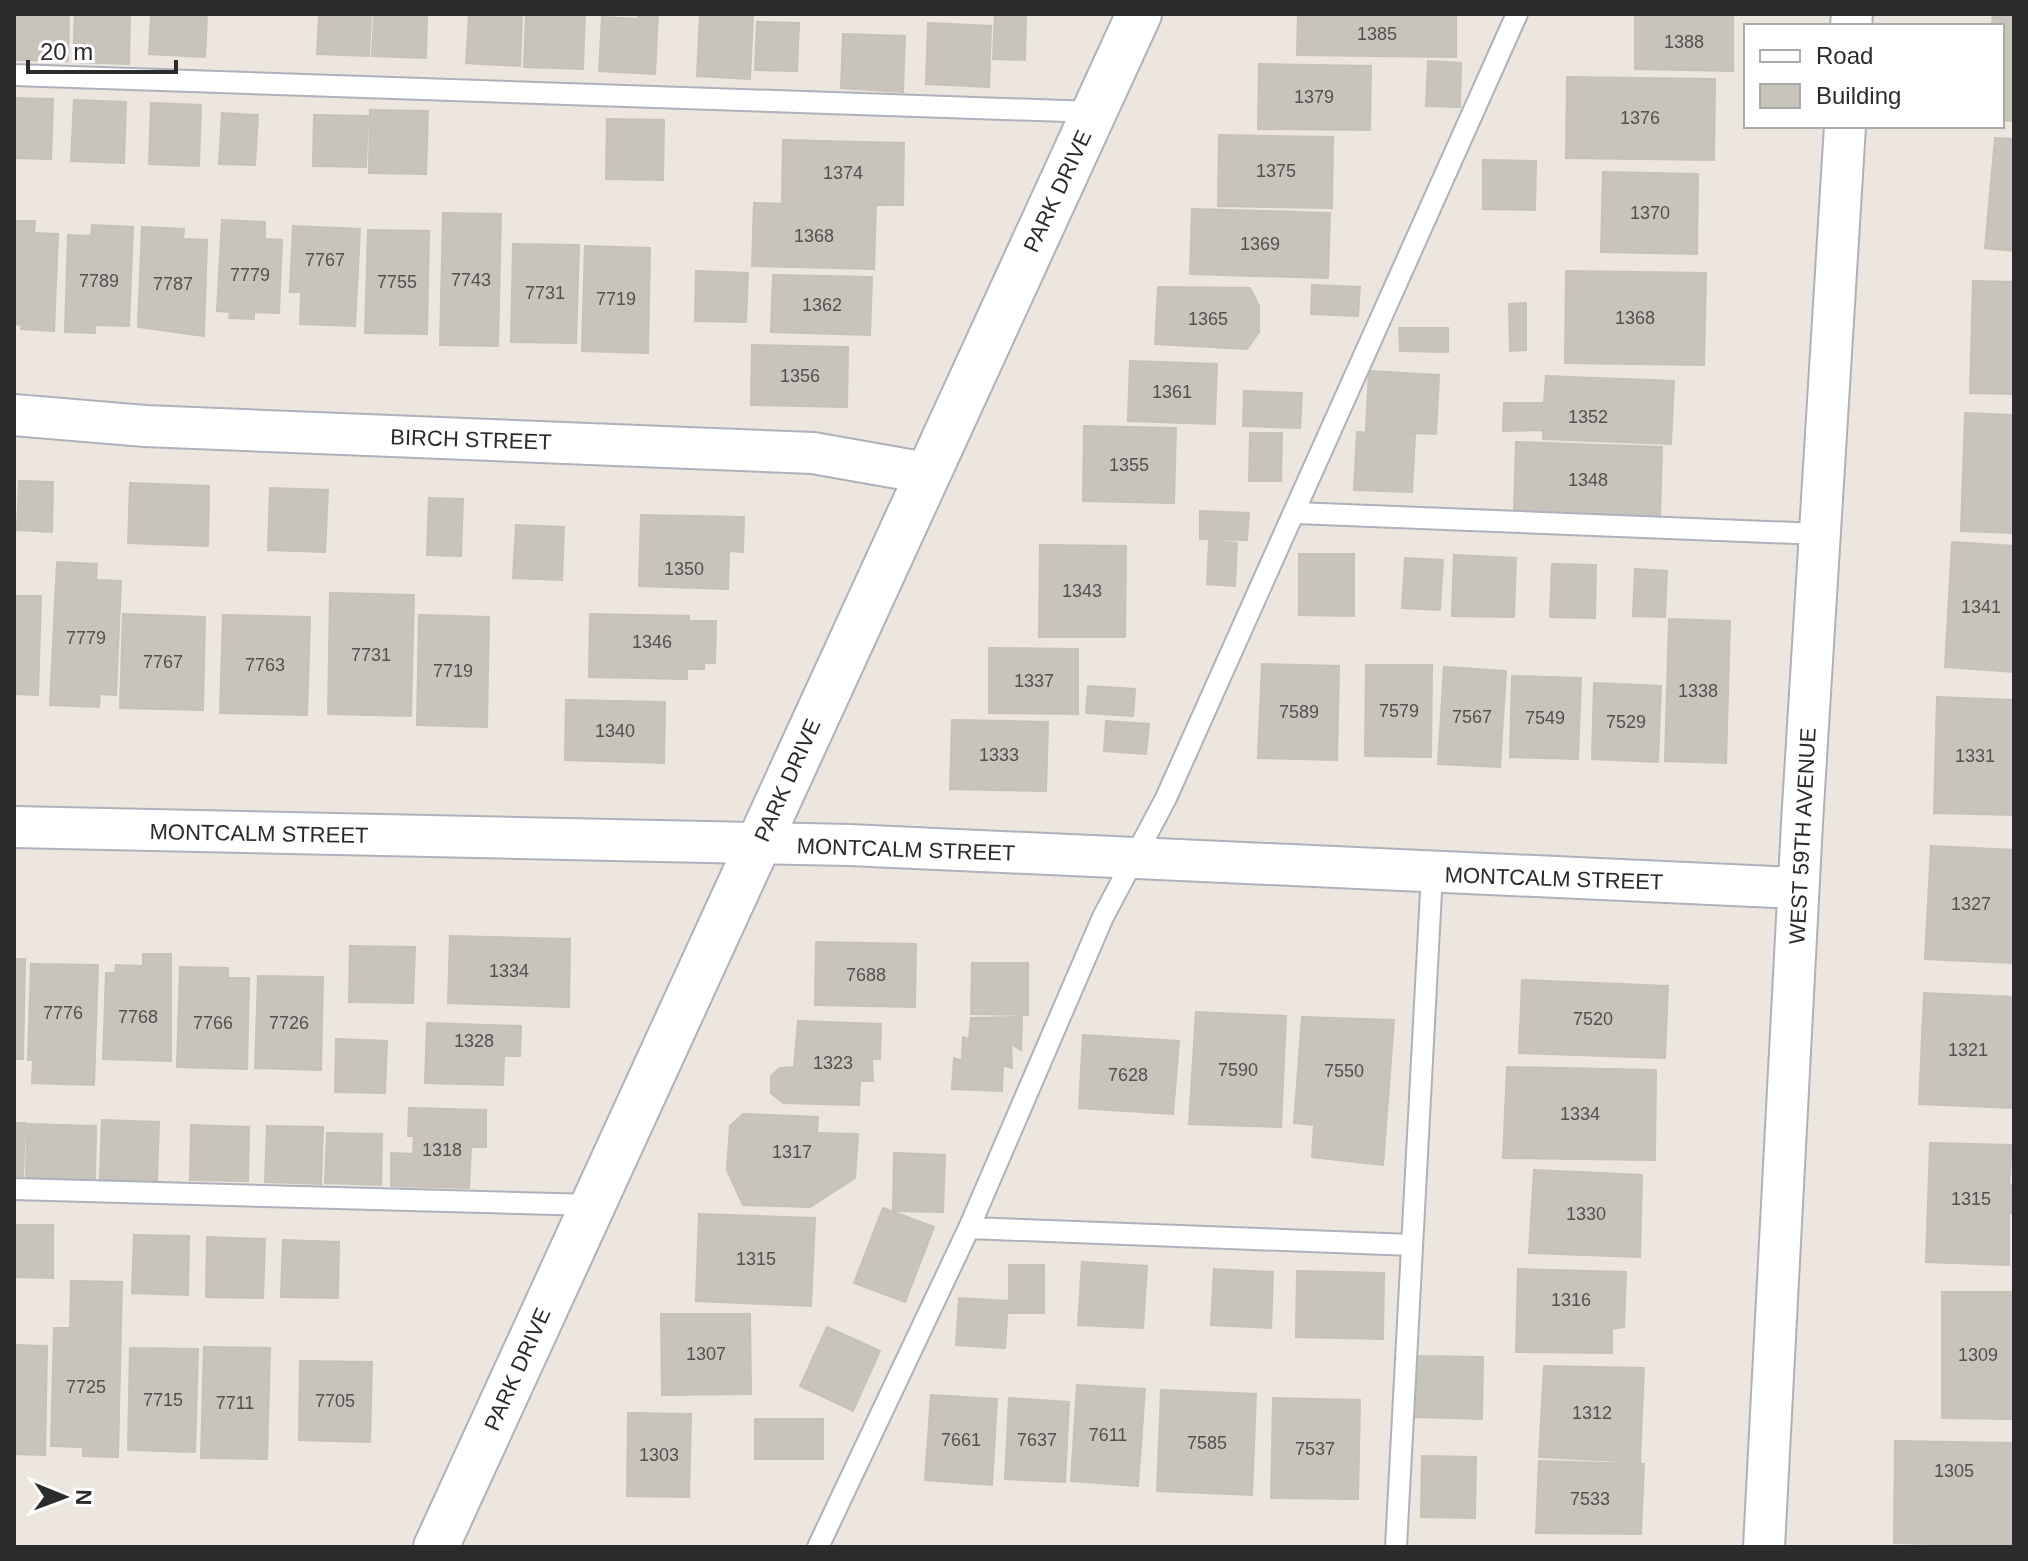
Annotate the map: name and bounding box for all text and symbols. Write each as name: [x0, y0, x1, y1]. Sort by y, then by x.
scale bar: [28, 24, 176, 74]
house number: 1385: [1357, 24, 1397, 44]
legend: [1744, 24, 2004, 128]
house number: 1388: [1664, 32, 1704, 52]
text: 20 m: [40, 38, 93, 65]
text: Road: [1816, 42, 1873, 69]
text: Building: [1816, 82, 1901, 109]
house number: 1379: [1294, 87, 1334, 107]
house number: 1376: [1620, 108, 1660, 128]
street label: PARK DRIVE: [1018, 126, 1097, 256]
house number: 1375: [1256, 161, 1296, 181]
house number: 1374: [823, 163, 863, 183]
house number: 1370: [1630, 203, 1670, 223]
house number: 1368: [794, 226, 834, 246]
house number: 1369: [1240, 234, 1280, 254]
house number: 7767: [305, 250, 345, 270]
house number: 7779: [230, 265, 270, 285]
house number: 7743: [451, 270, 491, 290]
house number: 7789: [79, 271, 119, 291]
house number: 7755: [377, 272, 417, 292]
house number: 7787: [153, 274, 193, 294]
house number: 7731: [525, 283, 565, 303]
house number: 7719: [596, 289, 636, 309]
house number: 1362: [802, 295, 842, 315]
house number: 1368: [1615, 308, 1655, 328]
house number: 1365: [1188, 309, 1228, 329]
house number: 1356: [780, 366, 820, 386]
house number: 1361: [1152, 382, 1192, 402]
house number: 1352: [1568, 407, 1608, 427]
street label: BIRCH STREET: [390, 424, 552, 455]
house number: 1355: [1109, 455, 1149, 475]
house number: 1348: [1568, 470, 1608, 490]
house number: 1350: [664, 559, 704, 579]
house number: 1343: [1062, 581, 1102, 601]
house number: 1341: [1961, 597, 2001, 617]
house number: 7779: [66, 628, 106, 648]
house number: 1346: [632, 632, 672, 652]
house number: 7731: [351, 645, 391, 665]
house number: 7767: [143, 652, 183, 672]
house number: 7763: [245, 655, 285, 675]
house number: 7719: [433, 661, 473, 681]
house number: 1337: [1014, 671, 1054, 691]
house number: 1338: [1678, 681, 1718, 701]
house number: 7579: [1379, 701, 1419, 721]
house number: 7589: [1279, 702, 1319, 722]
house number: 7567: [1452, 707, 1492, 727]
house number: 7549: [1525, 708, 1565, 728]
house number: 7529: [1606, 712, 1646, 732]
street label: PARK DRIVE: [749, 715, 826, 845]
house number: 1340: [595, 721, 635, 741]
street label: WEST 59TH AVENUE: [1784, 727, 1821, 945]
house number: 1333: [979, 745, 1019, 765]
house number: 1331: [1955, 746, 1995, 766]
street label: MONTCALM STREET: [149, 819, 369, 848]
street label: MONTCALM STREET: [796, 833, 1016, 866]
street label: MONTCALM STREET: [1444, 862, 1664, 895]
house number: 1327: [1951, 894, 1991, 914]
house number: 1334: [489, 961, 529, 981]
house number: 7688: [846, 965, 886, 985]
house number: 7776: [43, 1003, 83, 1023]
house number: 7768: [118, 1007, 158, 1027]
house number: 7520: [1573, 1009, 1613, 1029]
house number: 7766: [193, 1013, 233, 1033]
house number: 7726: [269, 1013, 309, 1033]
house number: 1328: [454, 1031, 494, 1051]
house number: 1321: [1948, 1040, 1988, 1060]
house number: 1323: [813, 1053, 853, 1073]
house number: 7590: [1218, 1060, 1258, 1080]
house number: 7550: [1324, 1061, 1364, 1081]
house number: 7628: [1108, 1065, 1148, 1085]
house number: 1334: [1560, 1104, 1600, 1124]
house number: 1318: [422, 1140, 462, 1160]
house number: 1317: [772, 1142, 812, 1162]
house number: 1315: [1951, 1189, 1991, 1209]
house number: 1330: [1566, 1204, 1606, 1224]
house number: 1315: [736, 1249, 776, 1269]
house number: 1316: [1551, 1290, 1591, 1310]
street label: PARK DRIVE: [479, 1304, 556, 1434]
house number: 1307: [686, 1344, 726, 1364]
house number: 1309: [1958, 1345, 1998, 1365]
house number: 7725: [66, 1377, 106, 1397]
house number: 7715: [143, 1390, 183, 1410]
house number: 7705: [315, 1391, 355, 1411]
house number: 7711: [216, 1393, 254, 1413]
house number: 1312: [1572, 1403, 1612, 1423]
house number: 7611: [1089, 1425, 1127, 1445]
house number: 7661: [941, 1430, 981, 1450]
house number: 7637: [1017, 1430, 1057, 1450]
house number: 7585: [1187, 1433, 1227, 1453]
house number: 7537: [1295, 1439, 1335, 1459]
house number: 1303: [639, 1445, 679, 1465]
north arrow: [24, 1457, 104, 1537]
house number: 1305: [1934, 1461, 1974, 1481]
text: N: [71, 1489, 96, 1506]
house number: 7533: [1570, 1489, 1610, 1509]

